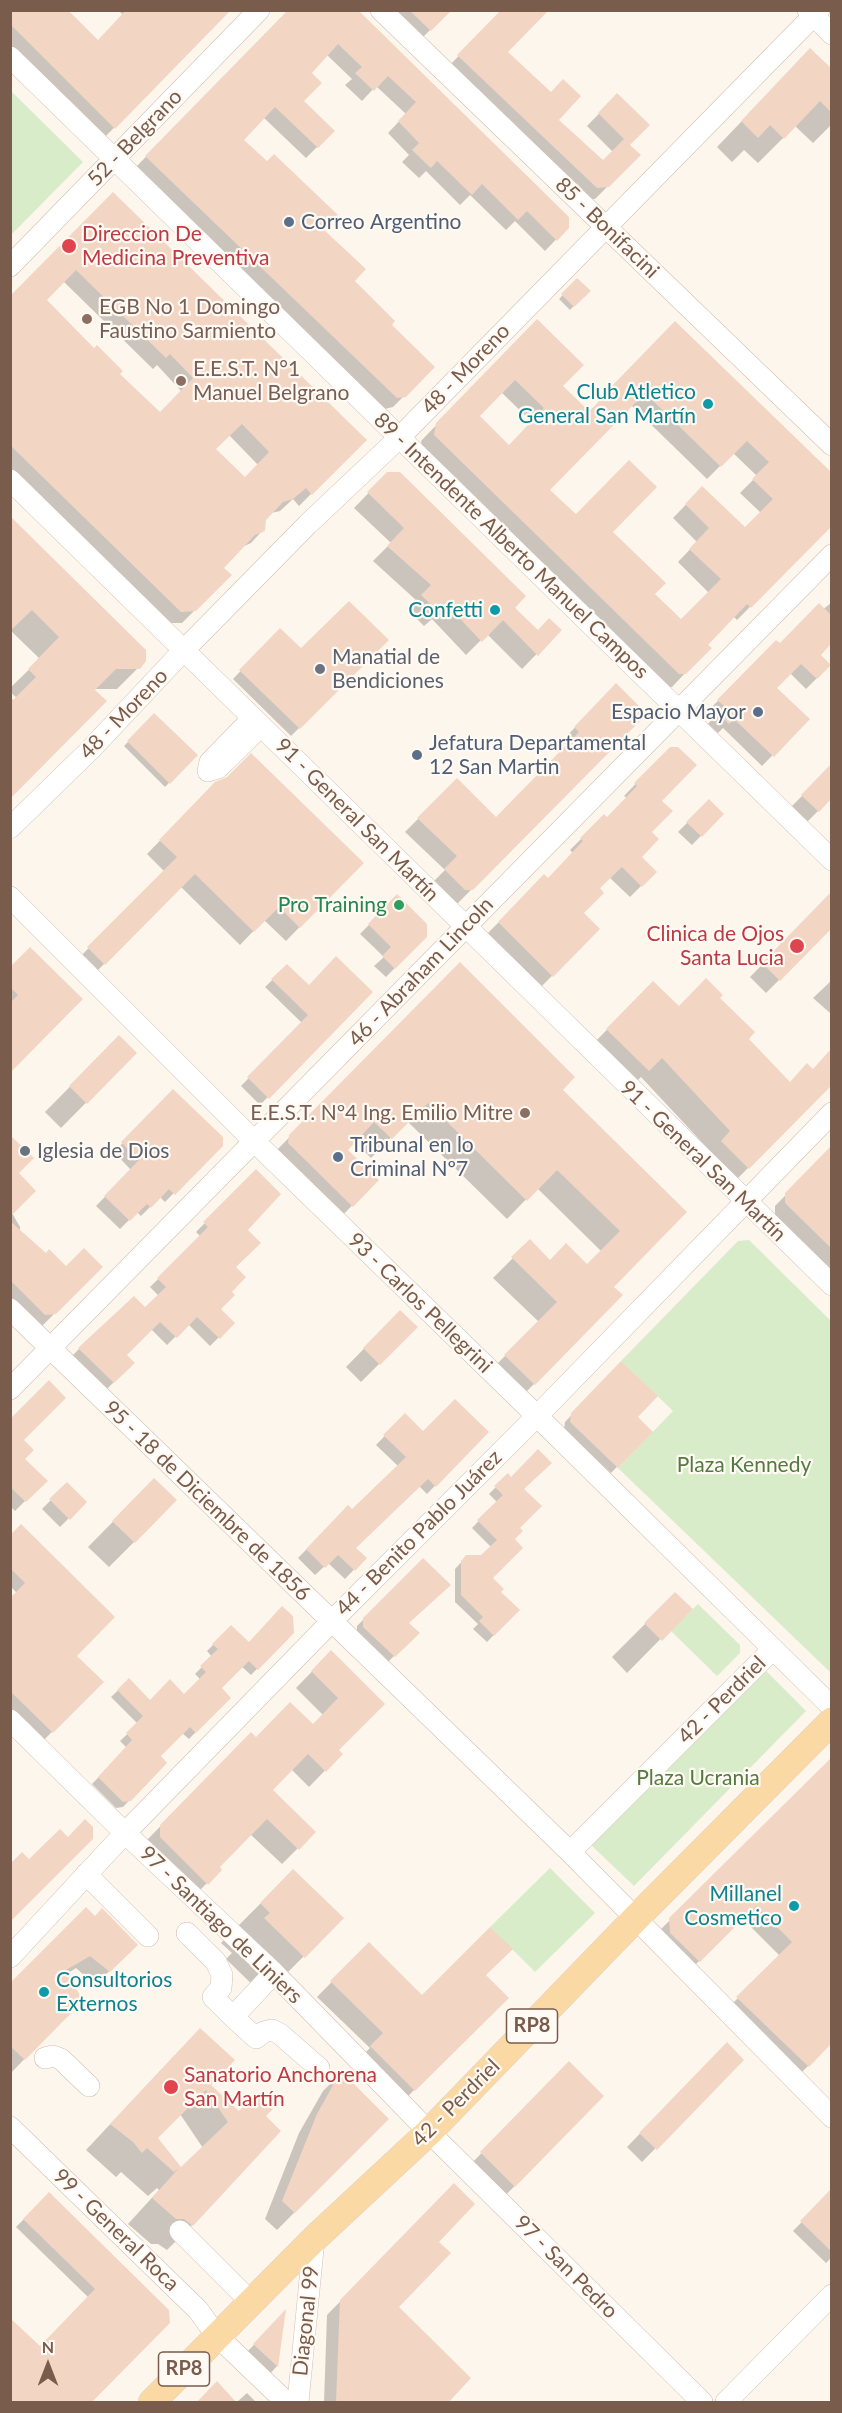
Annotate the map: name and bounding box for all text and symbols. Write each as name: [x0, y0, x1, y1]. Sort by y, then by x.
street label: 52 - Belgrano: [83, 84, 187, 192]
street label: 85 - Bonifacini: [550, 172, 664, 284]
place label: Correo Argentino: [301, 209, 462, 235]
marker: Correo Argentino: [282, 215, 296, 229]
place label: Direccion De Medicina Preventiva: [82, 221, 269, 271]
marker: Direccion De Medicina Preventiva: [60, 237, 78, 255]
place label: EGB No 1 Domingo Faustino Sarmiento: [99, 294, 280, 344]
marker: EGB No 1 Domingo Faustino Sarmiento: [80, 312, 94, 326]
street label: 48 - Moreno: [417, 319, 515, 419]
place label: E.E.S.T. N°1 Manuel Belgrano: [193, 356, 349, 406]
marker: E.E.S.T. N°1 Manuel Belgrano: [174, 374, 188, 388]
place label: Club Atletico General San Martín: [518, 379, 696, 429]
marker: Club Atletico General San Martín: [701, 397, 715, 411]
street label: 89 - Intendente Alberto Manuel Campos: [368, 408, 654, 684]
place label: Confetti: [408, 597, 483, 623]
marker: Confetti: [488, 603, 502, 617]
place label: Manatial de Bendiciones: [332, 644, 444, 694]
marker: Manatial de Bendiciones: [313, 662, 327, 676]
street label: 48 - Moreno: [75, 664, 173, 764]
place label: Espacio Mayor: [611, 699, 746, 725]
marker: Espacio Mayor: [751, 705, 765, 719]
place label: Jefatura Departamental 12 San Martin: [429, 730, 646, 780]
street label: 91 - General San Martín: [270, 733, 444, 907]
marker: Jefatura Departamental 12 San Martin: [410, 748, 424, 762]
place label: Pro Training: [278, 892, 387, 918]
street label: 46 - Abraham Lincoln: [343, 892, 499, 1052]
marker: Pro Training: [392, 898, 406, 912]
place label: Clinica de Ojos Santa Lucia: [647, 921, 784, 971]
marker: Clinica de Ojos Santa Lucia: [788, 937, 806, 955]
street label: 91 - General San Martín: [615, 1075, 791, 1247]
place label: E.E.S.T. Nº4 Ing. Emilio Mitre: [250, 1100, 513, 1126]
marker: E.E.S.T. Nº4 Ing. Emilio Mitre: [518, 1106, 532, 1120]
place label: Tribunal en lo Criminal Nº7: [350, 1132, 474, 1182]
place label: Iglesia de Dios: [37, 1138, 169, 1164]
marker: Iglesia de Dios: [18, 1144, 32, 1158]
marker: Tribunal en lo Criminal Nº7: [331, 1150, 345, 1164]
street label: 93 - Carlos Pellegrini: [343, 1228, 497, 1378]
street label: 95 - 18 de Diciembre de 1856: [98, 1396, 316, 1606]
street label: 44 - Benito Pablo Juárez: [331, 1445, 507, 1621]
park label: Plaza Kennedy: [677, 1452, 811, 1478]
street label: 42 - Perdriel: [673, 1651, 771, 1749]
park label: Plaza Ucrania: [636, 1765, 760, 1791]
street label: 97 - Santiago de Liniers: [135, 1841, 307, 2009]
place label: Millanel Cosmetico: [684, 1881, 782, 1931]
marker: Millanel Cosmetico: [787, 1899, 801, 1913]
place label: Consultorios Externos: [56, 1967, 172, 2017]
marker: Consultorios Externos: [37, 1985, 51, 1999]
road number: RP8: [506, 2009, 558, 2043]
street label: 42 - Perdriel: [407, 2054, 505, 2152]
place label: Sanatorio Anchorena San Martín: [184, 2062, 377, 2112]
marker: Sanatorio Anchorena San Martín: [162, 2078, 180, 2096]
street label: 99 - General Roca: [48, 2164, 184, 2296]
street label: 97 - San Pedro: [509, 2210, 623, 2324]
street label: Diagonal 99: [288, 2265, 324, 2377]
north arrow: [18, 2335, 78, 2395]
text: N: [42, 2337, 54, 2356]
road number: RP8: [158, 2352, 210, 2386]

